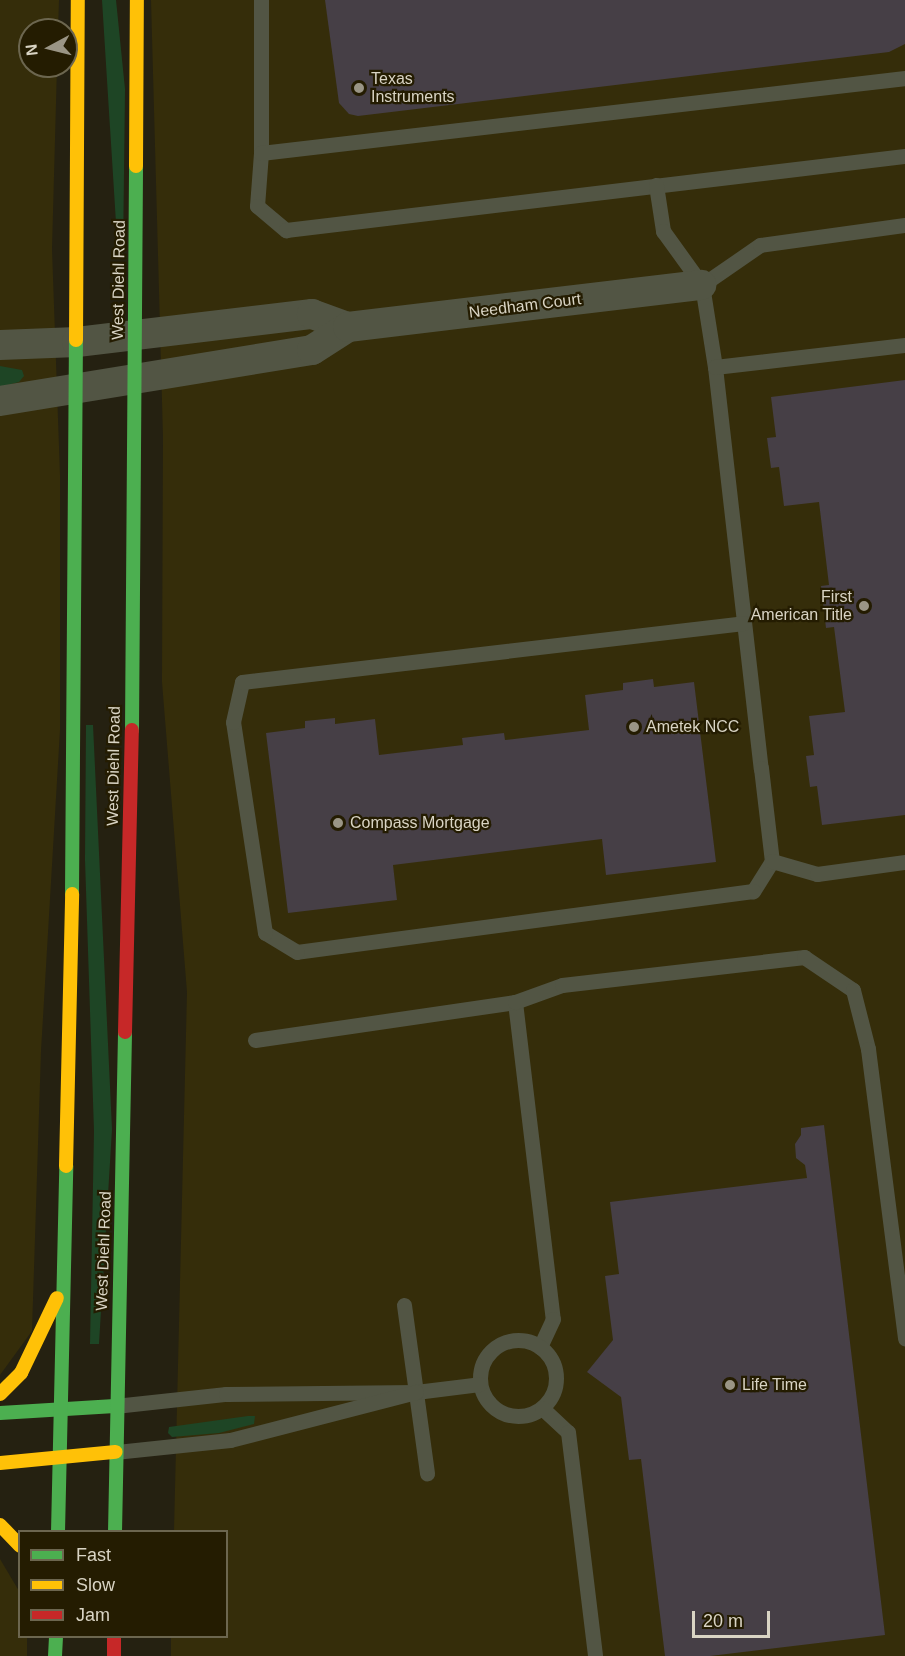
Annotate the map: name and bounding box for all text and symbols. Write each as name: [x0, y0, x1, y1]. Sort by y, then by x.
north arrow: [18, 18, 78, 78]
text: N: [22, 43, 41, 57]
place label: Texas Instruments: [371, 69, 455, 107]
marker: Texas Instruments: [352, 81, 366, 95]
street label: West Diehl Road: [108, 220, 130, 340]
street label: Needham Court: [468, 290, 582, 322]
place label: First American Title: [750, 587, 852, 625]
marker: First American Title: [857, 599, 871, 613]
street label: West Diehl Road: [103, 706, 125, 826]
place label: Ametek NCC: [646, 717, 739, 737]
marker: Ametek NCC: [627, 720, 641, 734]
place label: Compass Mortgage: [350, 813, 490, 833]
marker: Compass Mortgage: [331, 816, 345, 830]
street label: West Diehl Road: [92, 1191, 116, 1311]
place label: Life Time: [742, 1375, 807, 1395]
marker: Life Time: [723, 1378, 737, 1392]
legend: [18, 1530, 228, 1638]
text: Fast: [76, 1545, 111, 1565]
text: Slow: [76, 1575, 115, 1595]
scale bar: [695, 1599, 773, 1637]
text: Jam: [76, 1605, 110, 1625]
text: 20 m: [703, 1611, 743, 1631]

